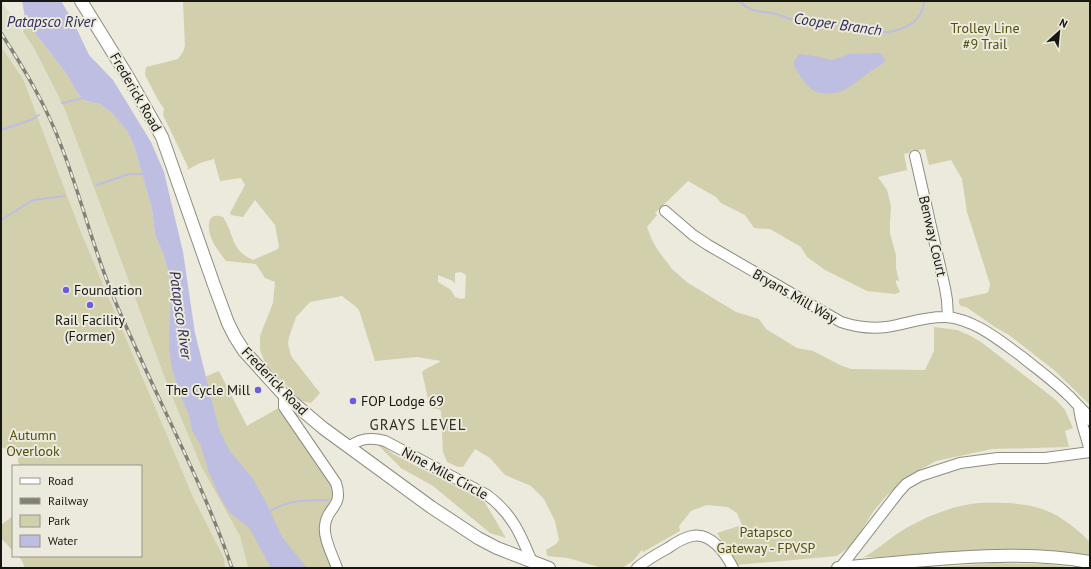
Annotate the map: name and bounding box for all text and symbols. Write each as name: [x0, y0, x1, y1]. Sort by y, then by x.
water label: Cooper Branch: [793, 8, 883, 40]
water label: Patapsco River: [7, 12, 96, 31]
north arrow: [1039, 12, 1079, 52]
text: N: [1057, 15, 1070, 31]
park label: Trolley Line #9 Trail: [950, 19, 1020, 53]
street label: Frederick Road: [106, 49, 166, 135]
street label: Benway Court: [915, 194, 951, 278]
street label: Bryans Mill Way: [750, 265, 841, 328]
water label: Patapsco River: [165, 270, 197, 361]
place label: Foundation: [74, 281, 142, 299]
marker: Foundation: [61, 285, 71, 295]
marker: Rail Facility (Former): [85, 300, 95, 310]
place label: Rail Facility (Former): [55, 311, 126, 345]
street label: Frederick Road: [238, 343, 312, 419]
place label: The Cycle Mill: [166, 381, 250, 399]
marker: The Cycle Mill: [253, 385, 263, 395]
place label: FOP Lodge 69: [361, 392, 444, 410]
marker: FOP Lodge 69: [348, 396, 358, 406]
district label: GRAYS LEVEL: [370, 415, 466, 434]
park label: Autumn Overlook: [6, 426, 60, 460]
street label: Nine Mile Circle: [399, 443, 491, 503]
legend: [12, 465, 142, 557]
text: Road: [48, 473, 73, 488]
text: Railway: [48, 493, 88, 508]
text: Park: [48, 513, 70, 528]
park label: Patapsco Gateway - FPVSP: [717, 523, 816, 557]
text: Water: [48, 533, 78, 548]

